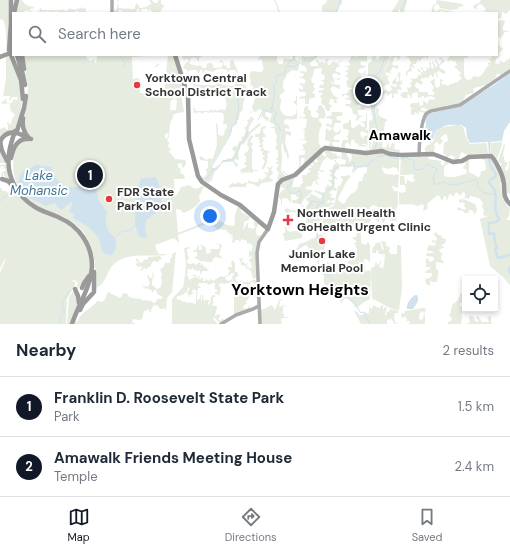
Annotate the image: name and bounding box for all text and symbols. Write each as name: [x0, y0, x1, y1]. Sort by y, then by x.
search box: [12, 12, 498, 56]
icon: search: [26, 23, 48, 45]
text: Search here: [58, 24, 141, 44]
place label: Yorktown Central School District Track: [145, 70, 267, 100]
pin: 2: [355, 76, 381, 106]
marker: Yorktown Central School District Track: [132, 80, 142, 90]
district label: Amawalk: [369, 126, 431, 144]
pin: 1: [77, 160, 103, 190]
water label: Lake Mohansic: [10, 167, 69, 199]
place label: FDR State Park Pool: [117, 184, 174, 214]
marker: FDR State Park Pool: [104, 194, 114, 204]
place label: Northwell Health GoHealth Urgent Clinic: [297, 205, 431, 235]
your location: [200, 206, 220, 226]
marker: Northwell Health GoHealth Urgent Clinic: [282, 214, 294, 226]
marker: Junior Lake Memorial Pool: [317, 236, 327, 246]
place label: Junior Lake Memorial Pool: [281, 246, 363, 276]
map controls: [462, 276, 498, 312]
button: locate: [462, 276, 498, 312]
district label: Yorktown Heights: [231, 279, 369, 300]
text: Nearby: [16, 339, 76, 361]
text: 2 results: [443, 342, 494, 359]
text: Franklin D. Roosevelt State Park: [54, 388, 284, 408]
text: 1: [27, 398, 31, 415]
text: 1.5 km: [458, 398, 494, 415]
text: Park: [54, 408, 80, 425]
text: Amawalk Friends Meeting House: [54, 448, 292, 468]
text: 2: [25, 458, 33, 475]
text: 2.4 km: [454, 458, 494, 475]
text: Temple: [54, 468, 98, 485]
tab: Map: [68, 506, 90, 544]
tab: Directions: [225, 506, 277, 544]
tab: Saved: [412, 506, 442, 544]

